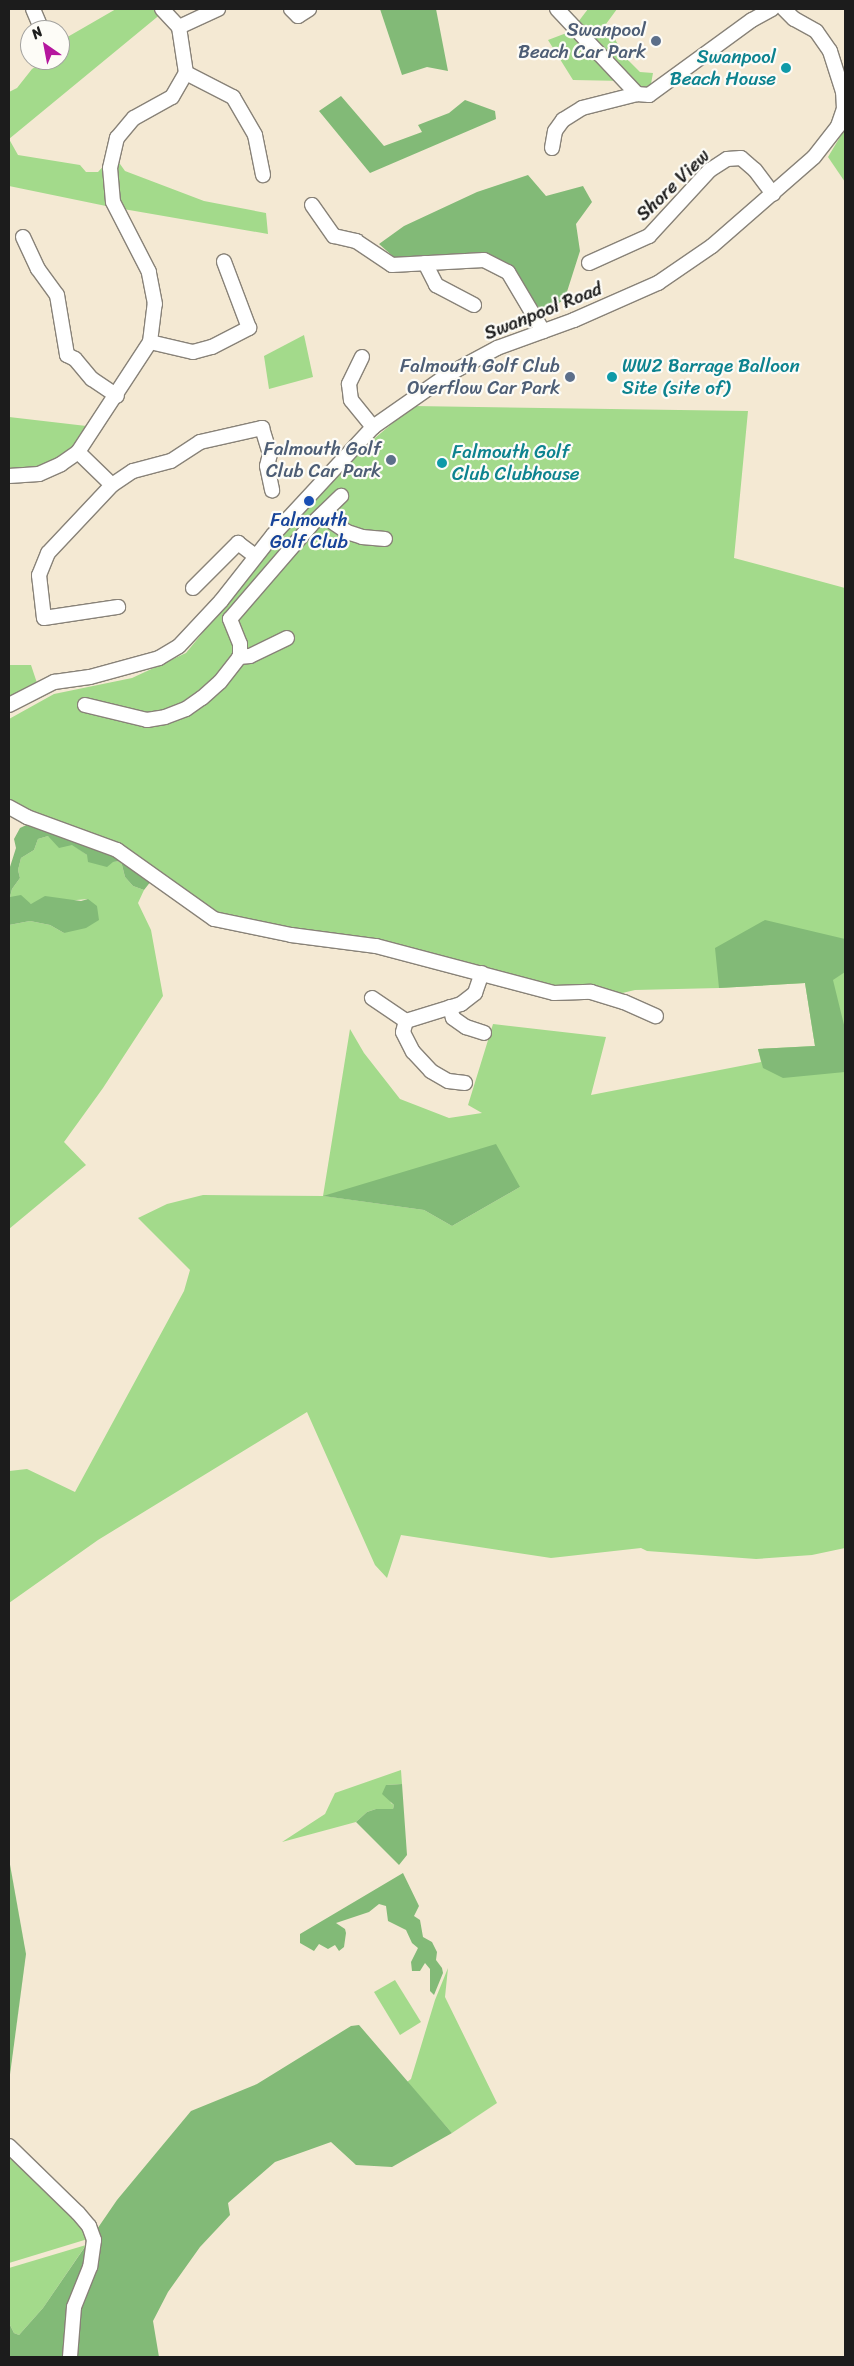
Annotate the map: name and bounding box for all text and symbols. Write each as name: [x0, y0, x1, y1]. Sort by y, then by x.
place label: Swanpool Beach Car Park: [517, 19, 646, 63]
north arrow: [20, 20, 70, 70]
text: N: [26, 20, 48, 46]
marker: Swanpool Beach Car Park: [650, 35, 662, 47]
place label: Swanpool Beach House: [669, 46, 776, 90]
marker: Swanpool Beach House: [780, 62, 792, 74]
street label: Shore View: [631, 144, 715, 226]
street label: Swanpool Road: [481, 277, 605, 345]
place label: Falmouth Golf Club Overflow Car Park: [400, 355, 560, 399]
place label: WW2 Barrage Balloon Site (site of): [622, 355, 800, 399]
marker: Falmouth Golf Club Overflow Car Park: [564, 371, 576, 383]
marker: WW2 Barrage Balloon Site (site of): [606, 371, 618, 383]
place label: Falmouth Golf Club Car Park: [264, 438, 381, 482]
place label: Falmouth Golf Club Clubhouse: [452, 441, 580, 485]
marker: Falmouth Golf Club Car Park: [385, 454, 397, 466]
marker: Falmouth Golf Club Clubhouse: [436, 457, 448, 469]
marker: Falmouth Golf Club: [303, 495, 315, 507]
place label: Falmouth Golf Club: [270, 509, 348, 553]

